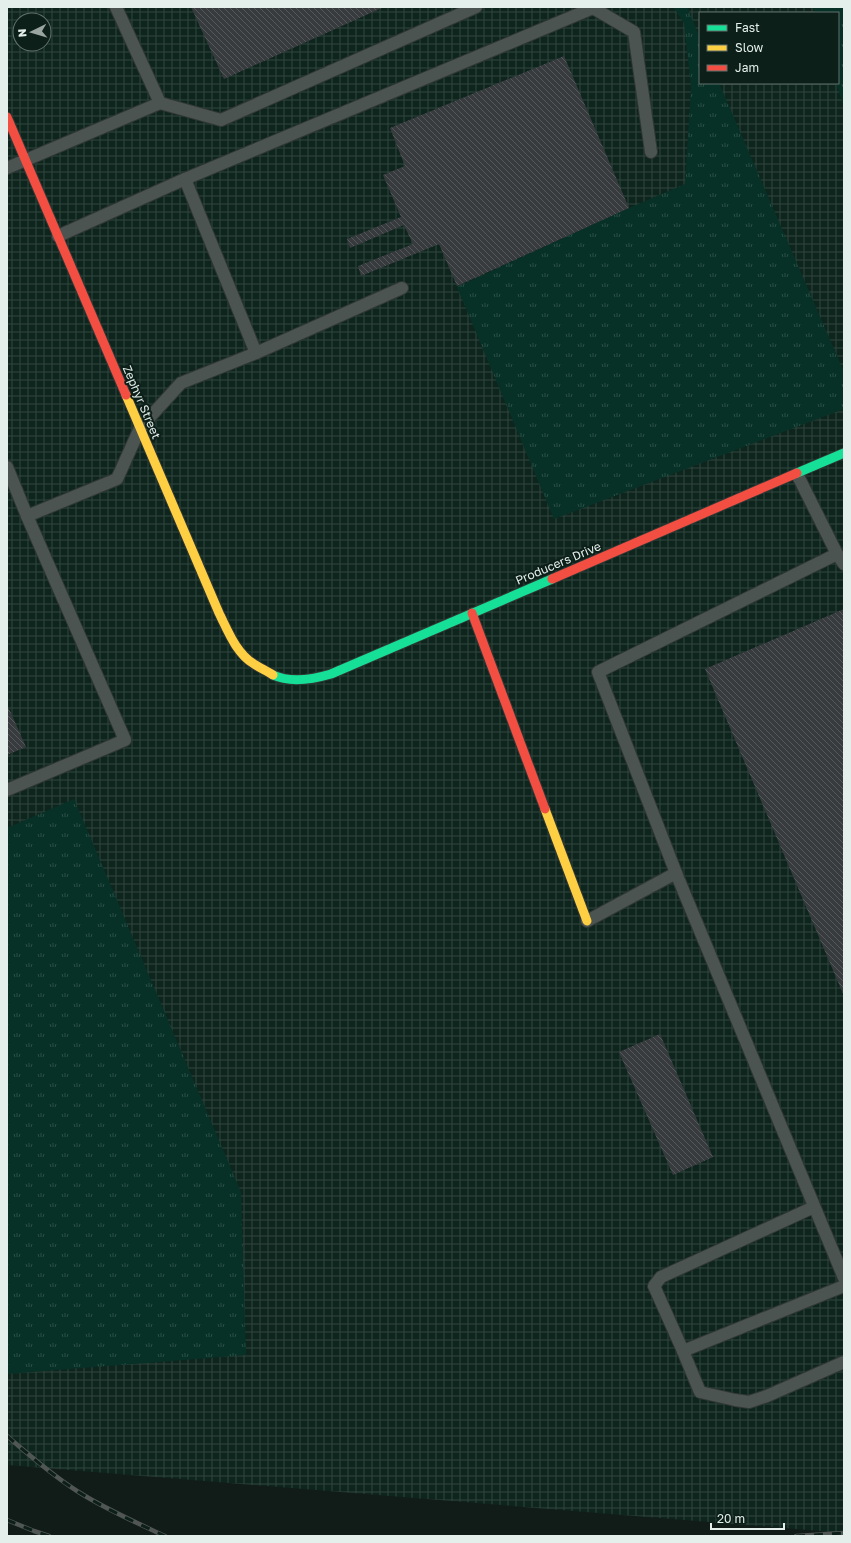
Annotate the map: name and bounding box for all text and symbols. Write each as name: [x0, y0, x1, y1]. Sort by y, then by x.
north arrow: [12, 12, 52, 52]
legend: [699, 12, 839, 84]
text: Fast: [735, 20, 760, 35]
text: N: [15, 28, 28, 38]
text: Slow: [735, 40, 763, 55]
text: Jam: [735, 60, 759, 75]
street label: Zephyr Street: [120, 363, 164, 441]
street label: Producers Drive: [513, 538, 603, 588]
scale bar: [711, 1505, 784, 1531]
text: 20 m: [717, 1511, 745, 1526]

